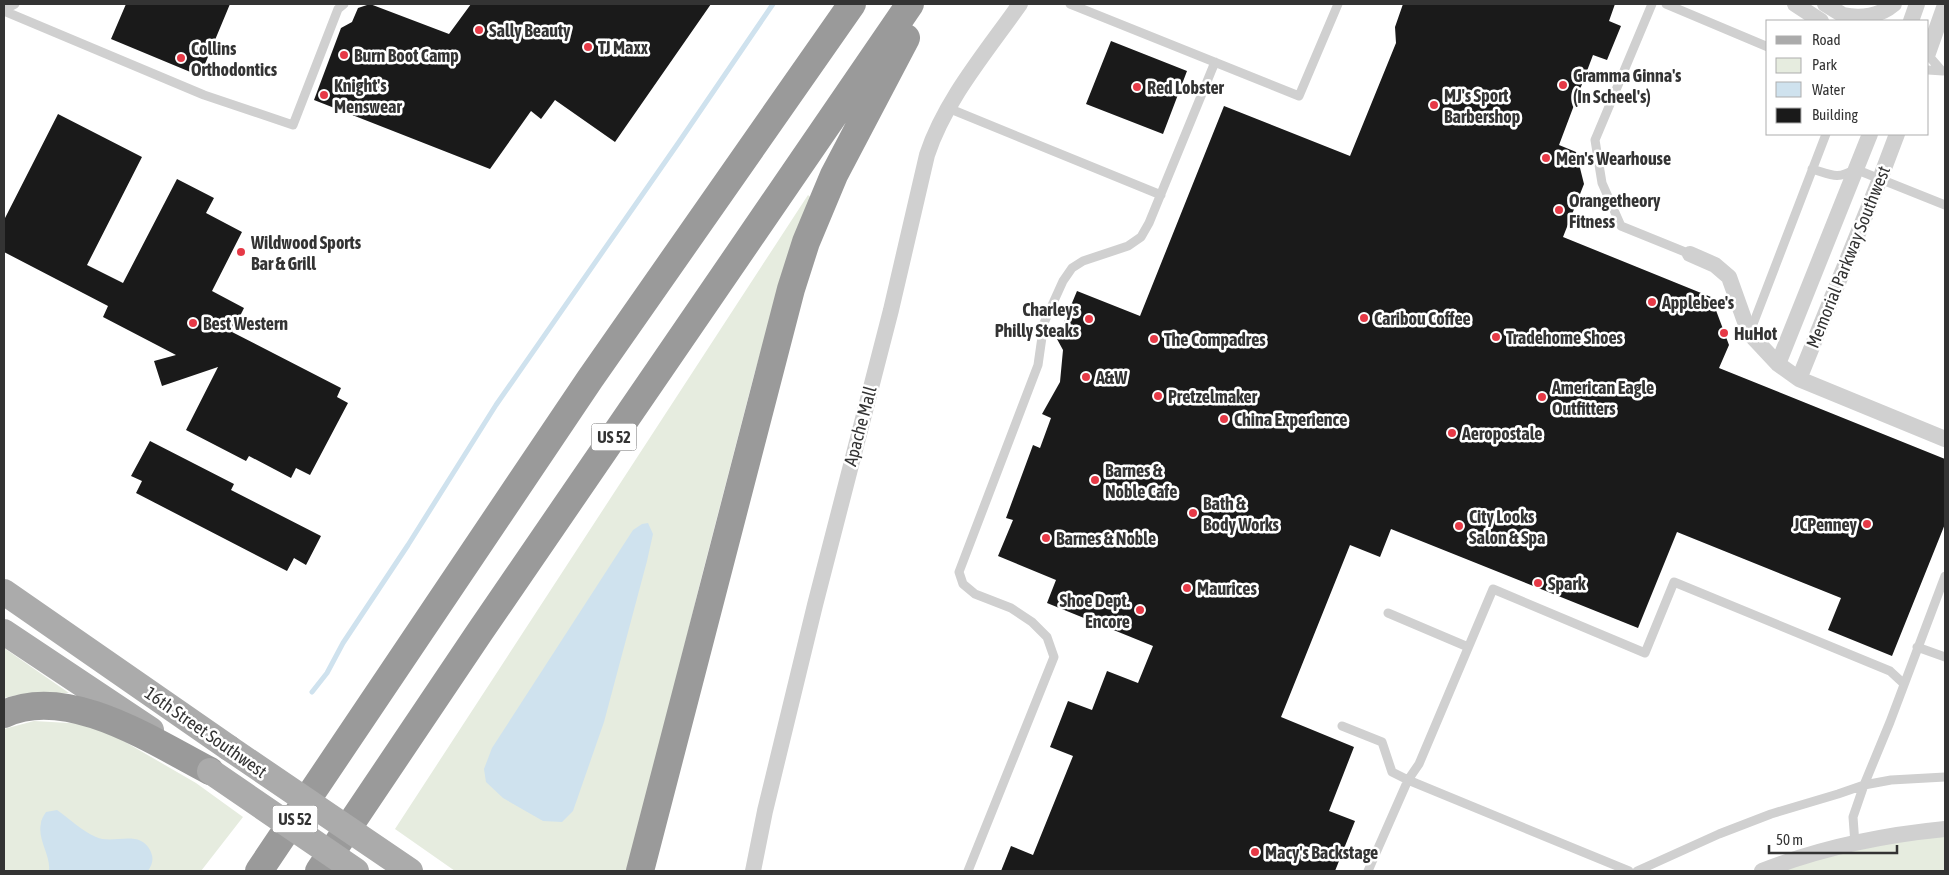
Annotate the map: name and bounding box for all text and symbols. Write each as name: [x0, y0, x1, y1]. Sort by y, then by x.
place label: Sally Beauty: [489, 20, 571, 41]
legend: [1766, 20, 1929, 135]
marker: Sally Beauty: [473, 24, 485, 36]
text: Road: [1812, 31, 1841, 48]
place label: TJ Maxx: [598, 37, 649, 58]
place label: Collins Orthodontics: [191, 38, 278, 80]
marker: TJ Maxx: [582, 41, 594, 53]
place label: Burn Boot Camp: [354, 45, 459, 66]
marker: Burn Boot Camp: [338, 49, 350, 61]
marker: Collins Orthodontics: [175, 52, 187, 64]
text: Park: [1812, 56, 1837, 73]
place label: Gramma Ginna's (In Scheel's): [1573, 65, 1682, 107]
place label: Knight's Menswear: [334, 75, 402, 117]
place label: Red Lobster: [1147, 77, 1225, 98]
marker: Gramma Ginna's (In Scheel's): [1557, 79, 1569, 91]
marker: Red Lobster: [1131, 81, 1143, 93]
text: Water: [1812, 81, 1845, 98]
place label: MJ's Sport Barbershop: [1444, 85, 1520, 127]
marker: Knight's Menswear: [318, 89, 330, 101]
marker: MJ's Sport Barbershop: [1428, 99, 1440, 111]
text: Building: [1812, 106, 1858, 123]
place label: Men's Wearhouse: [1556, 148, 1671, 169]
marker: Men's Wearhouse: [1540, 152, 1552, 164]
street label: Memorial Parkway Southwest: [1802, 163, 1894, 351]
place label: Orangetheory Fitness: [1569, 190, 1661, 232]
marker: Orangetheory Fitness: [1553, 204, 1565, 216]
place label: Wildwood Sports Bar & Grill: [250, 232, 362, 274]
marker: Wildwood Sports Bar & Grill: [235, 246, 247, 258]
place label: Applebee's: [1661, 292, 1735, 313]
marker: Applebee's: [1646, 296, 1658, 308]
place label: Charleys Philly Steaks: [995, 299, 1080, 341]
place label: Caribou Coffee: [1374, 308, 1471, 329]
marker: Caribou Coffee: [1358, 312, 1370, 324]
place label: Best Western: [203, 313, 288, 334]
marker: Charleys Philly Steaks: [1083, 313, 1095, 325]
marker: Best Western: [187, 317, 199, 329]
place label: HuHot: [1734, 323, 1778, 344]
place label: Tradehome Shoes: [1506, 327, 1624, 348]
marker: HuHot: [1718, 327, 1730, 339]
place label: The Compadres: [1164, 329, 1266, 350]
marker: Tradehome Shoes: [1490, 331, 1502, 343]
marker: The Compadres: [1148, 333, 1160, 345]
place label: A&W: [1095, 367, 1128, 388]
marker: A&W: [1080, 371, 1092, 383]
place label: American Eagle Outfitters: [1551, 377, 1654, 419]
street label: Apache Mall: [839, 384, 881, 468]
place label: Pretzelmaker: [1168, 386, 1258, 407]
marker: Pretzelmaker: [1152, 390, 1164, 402]
marker: American Eagle Outfitters: [1536, 391, 1548, 403]
place label: China Experience: [1234, 409, 1347, 430]
marker: China Experience: [1218, 413, 1230, 425]
place label: Aeropostale: [1461, 423, 1542, 444]
road number: US 52: [592, 424, 636, 451]
marker: Aeropostale: [1446, 427, 1458, 439]
place label: Barnes & Noble Cafe: [1105, 460, 1177, 502]
marker: Barnes & Noble Cafe: [1089, 474, 1101, 486]
place label: Bath & Body Works: [1203, 493, 1280, 535]
place label: City Looks Salon & Spa: [1469, 506, 1545, 548]
marker: Bath & Body Works: [1187, 507, 1199, 519]
place label: JCPenney: [1792, 514, 1858, 535]
marker: JCPenney: [1861, 518, 1873, 530]
marker: City Looks Salon & Spa: [1453, 520, 1465, 532]
place label: Barnes & Noble: [1056, 528, 1156, 549]
marker: Barnes & Noble: [1040, 532, 1052, 544]
place label: Spark: [1548, 573, 1587, 594]
marker: Spark: [1532, 577, 1544, 589]
place label: Maurices: [1197, 578, 1257, 599]
marker: Maurices: [1181, 582, 1193, 594]
place label: Shoe Dept. Encore: [1059, 590, 1130, 632]
marker: Shoe Dept. Encore: [1134, 604, 1146, 616]
street label: 16th Street Southwest: [141, 682, 271, 782]
road number: US 52: [272, 806, 318, 832]
scale bar: [1769, 822, 1896, 854]
text: 50 m: [1776, 831, 1803, 848]
place label: Macy's Backstage: [1265, 842, 1378, 863]
marker: Macy's Backstage: [1249, 846, 1261, 858]

